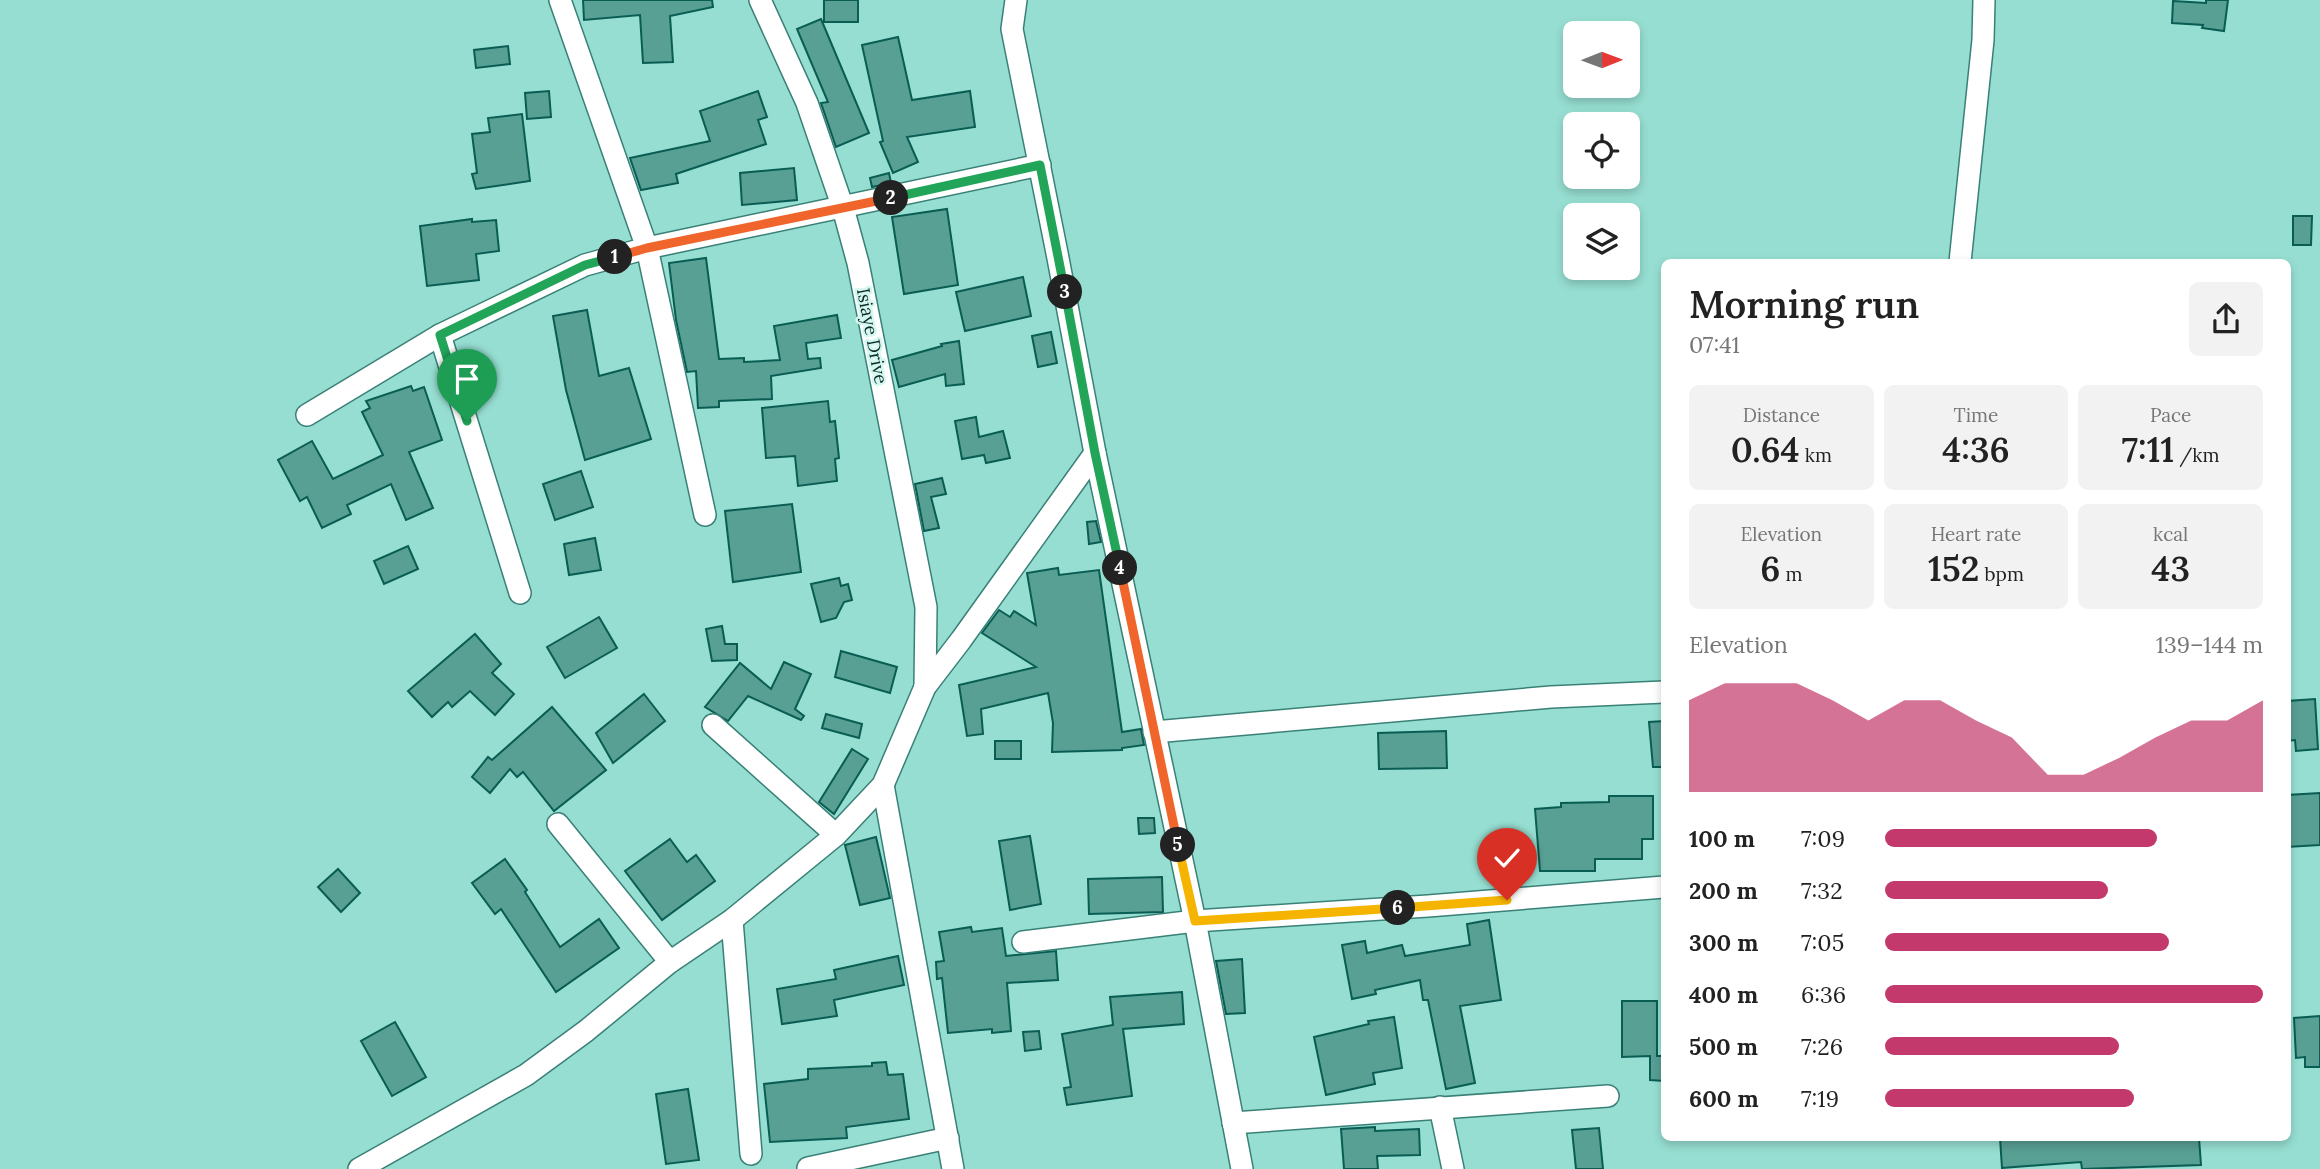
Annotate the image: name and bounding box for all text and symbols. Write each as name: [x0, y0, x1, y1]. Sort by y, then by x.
north arrow: [1563, 21, 1640, 98]
map controls: [1563, 21, 1640, 280]
button: locate: [1563, 112, 1640, 189]
pin: 2: [874, 180, 908, 216]
text: 2: [885, 185, 896, 209]
button: layers: [1563, 203, 1640, 280]
pin: 1: [598, 240, 632, 274]
text: 1: [611, 244, 618, 268]
pin: 3: [1048, 274, 1082, 310]
text: 3: [1059, 279, 1070, 303]
text: Morning run: [1689, 280, 1919, 328]
button: share: [2189, 282, 2263, 356]
street label: Isiaye Drive: [852, 286, 893, 386]
text: 07:41: [1689, 330, 1740, 359]
pin: [437, 349, 497, 421]
icon: arrive: [448, 360, 486, 398]
text: Distance: [1743, 403, 1820, 427]
text: Time: [1954, 403, 1998, 427]
text: Pace: [2150, 403, 2191, 427]
text: 0.64: [1731, 427, 1800, 472]
text: 4:36: [1942, 427, 2010, 472]
text: 7:11: [2122, 427, 2174, 472]
text: km: [1800, 443, 1832, 467]
text: /km: [2174, 443, 2220, 467]
text: Elevation: [1741, 522, 1822, 546]
text: Heart rate: [1931, 522, 2021, 546]
text: kcal: [2153, 522, 2188, 546]
text: 6: [1760, 546, 1780, 591]
text: 152: [1928, 546, 1979, 591]
text: 43: [2151, 546, 2190, 591]
pin: 4: [1102, 550, 1138, 586]
text: 4: [1114, 555, 1125, 579]
text: m: [1780, 562, 1802, 586]
text: bpm: [1979, 562, 2024, 586]
text: Elevation: [1689, 630, 1788, 659]
text: 139–144 m: [2156, 630, 2263, 659]
text: 100 m: [1689, 824, 1755, 853]
text: 7:09: [1801, 824, 1845, 853]
pin: 5: [1160, 828, 1196, 862]
pin: [1477, 828, 1537, 900]
text: 5: [1172, 832, 1183, 856]
icon: check: [1488, 839, 1526, 877]
text: 200 m: [1689, 876, 1758, 905]
text: 7:32: [1801, 876, 1843, 905]
pin: 6: [1380, 890, 1416, 926]
text: 6: [1392, 895, 1403, 919]
text: 300 m: [1689, 928, 1758, 957]
text: 7:05: [1801, 928, 1844, 957]
text: 400 m: [1689, 980, 1758, 1009]
text: 6:36: [1801, 980, 1846, 1009]
text: 500 m: [1689, 1032, 1758, 1061]
text: 7:26: [1801, 1032, 1843, 1061]
text: 600 m: [1689, 1084, 1759, 1113]
text: 7:19: [1801, 1084, 1839, 1113]

